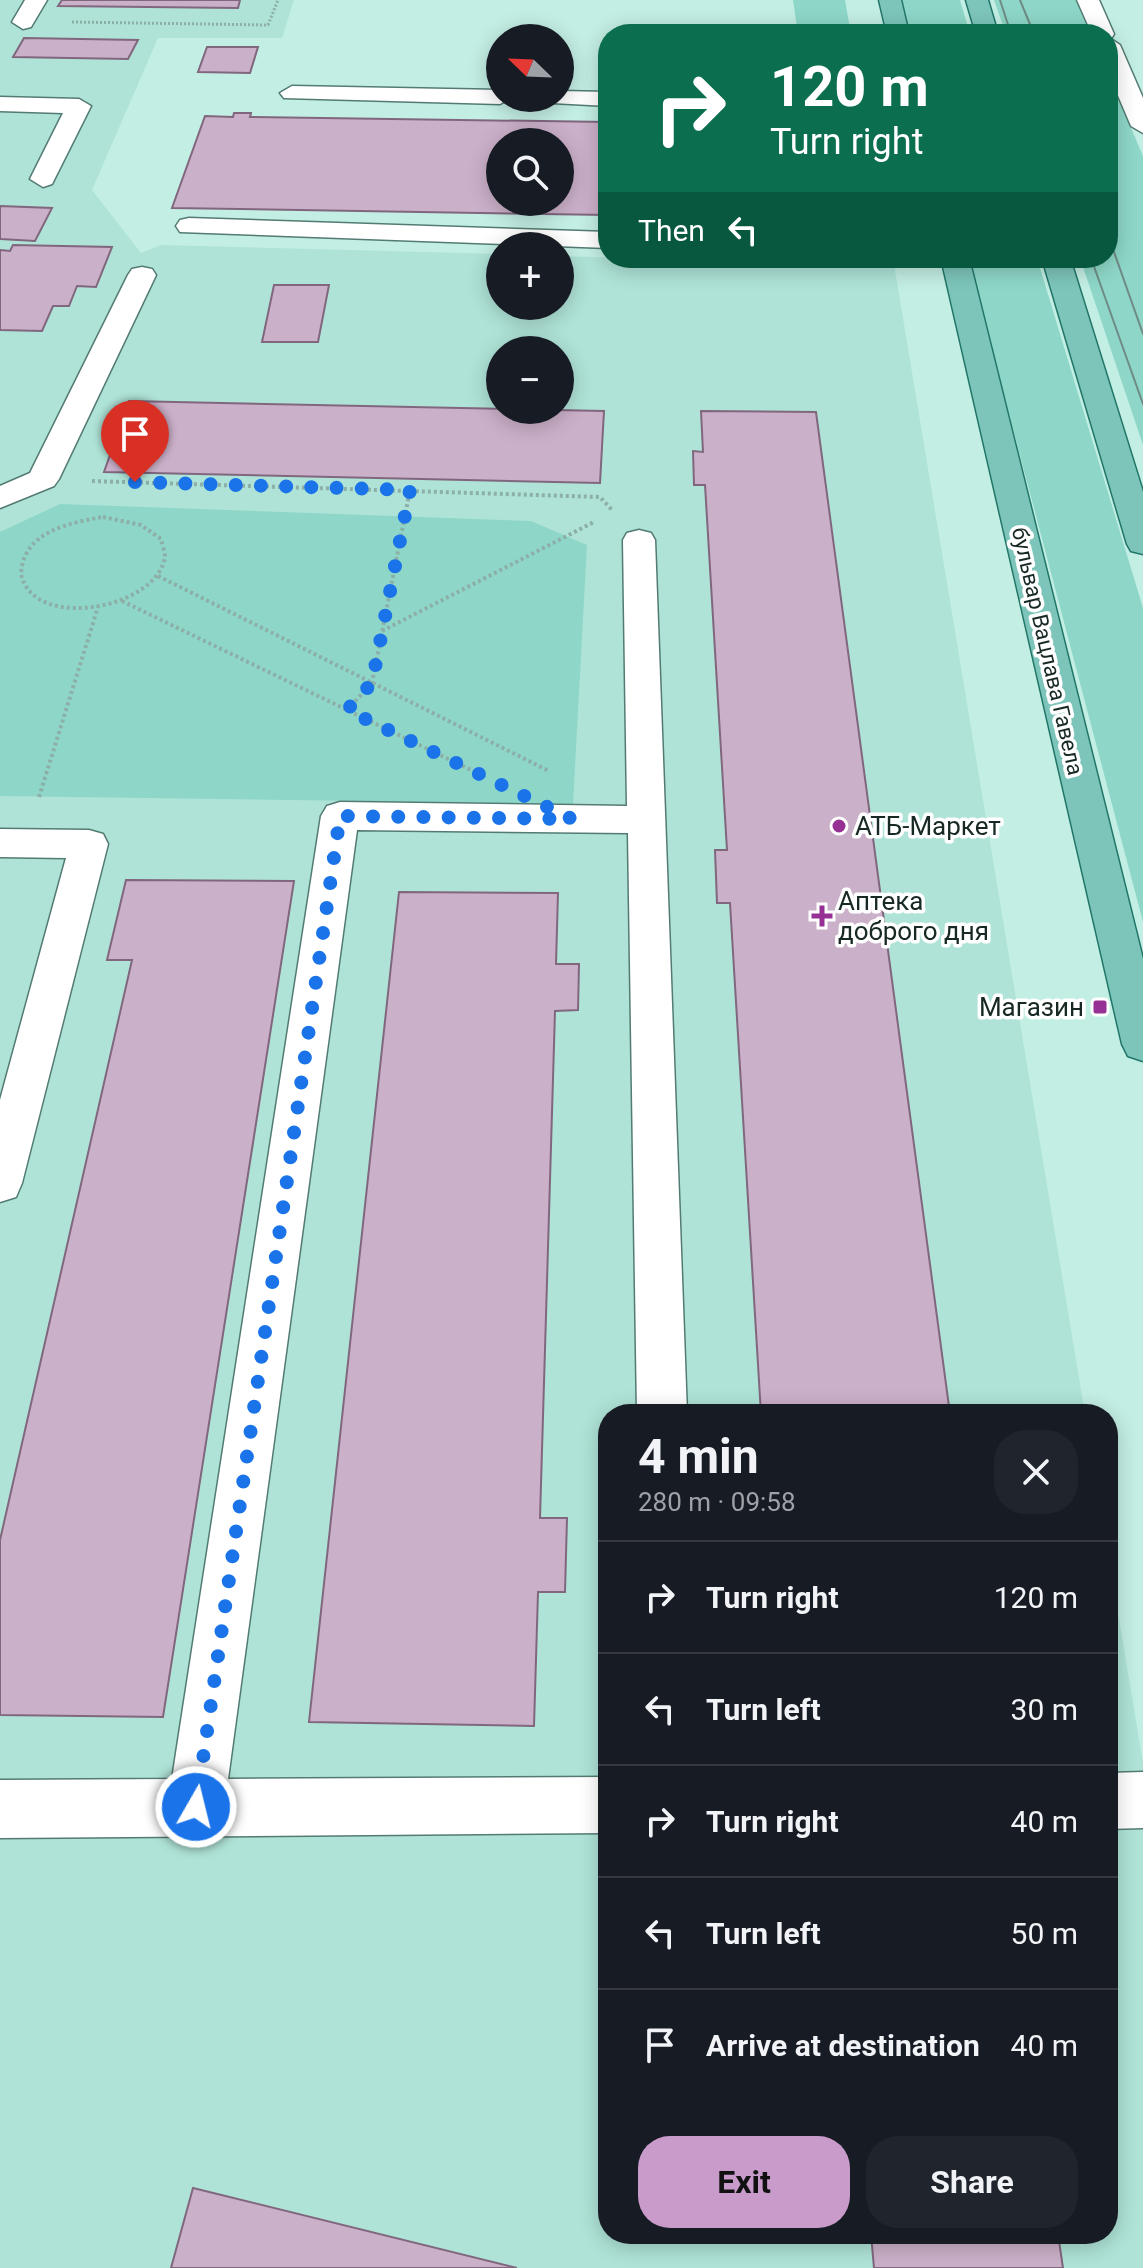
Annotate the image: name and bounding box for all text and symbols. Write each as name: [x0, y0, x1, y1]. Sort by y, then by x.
north arrow: [486, 24, 574, 112]
map controls: [486, 24, 574, 424]
text: 120 m: [770, 54, 929, 120]
icon: right: [638, 56, 742, 160]
text: Turn right: [770, 121, 923, 163]
button: search: [486, 128, 574, 216]
icon: left: [721, 208, 765, 252]
text: Then: [638, 213, 705, 248]
button: +: [486, 232, 574, 320]
button: −: [486, 336, 574, 424]
pin: [101, 400, 169, 482]
icon: arrive: [113, 412, 157, 456]
street label: бульвар Вацлава Гавела: [1007, 525, 1088, 777]
place label: АТБ-Маркет: [855, 811, 1001, 841]
marker: АТБ-Маркет: [830, 817, 848, 835]
place label: Аптека доброго дня: [838, 886, 989, 946]
marker: Аптека доброго дня: [813, 907, 831, 925]
place label: Магазин: [979, 992, 1084, 1022]
marker: Магазин: [1091, 998, 1109, 1016]
text: 4 min: [638, 1428, 759, 1485]
button: close: [994, 1430, 1078, 1514]
text: 280 m · 09:58: [638, 1487, 796, 1517]
icon: right: [638, 1575, 682, 1619]
text: Turn right: [706, 1580, 839, 1615]
text: 120 m: [994, 1580, 1078, 1615]
icon: left: [638, 1687, 682, 1731]
text: Turn left: [706, 1692, 821, 1727]
text: 30 m: [1011, 1692, 1078, 1727]
position arrow: [154, 1765, 238, 1849]
icon: right: [638, 1799, 682, 1843]
text: Turn right: [706, 1804, 839, 1839]
text: 40 m: [1011, 1804, 1078, 1839]
icon: left: [638, 1911, 682, 1955]
text: Turn left: [706, 1916, 821, 1951]
text: 50 m: [1011, 1916, 1078, 1951]
icon: arrive: [638, 2023, 682, 2067]
text: Arrive at destination: [706, 2028, 980, 2063]
text: 40 m: [1011, 2028, 1078, 2063]
button: Exit: [638, 2136, 850, 2228]
button: Share: [866, 2136, 1078, 2228]

